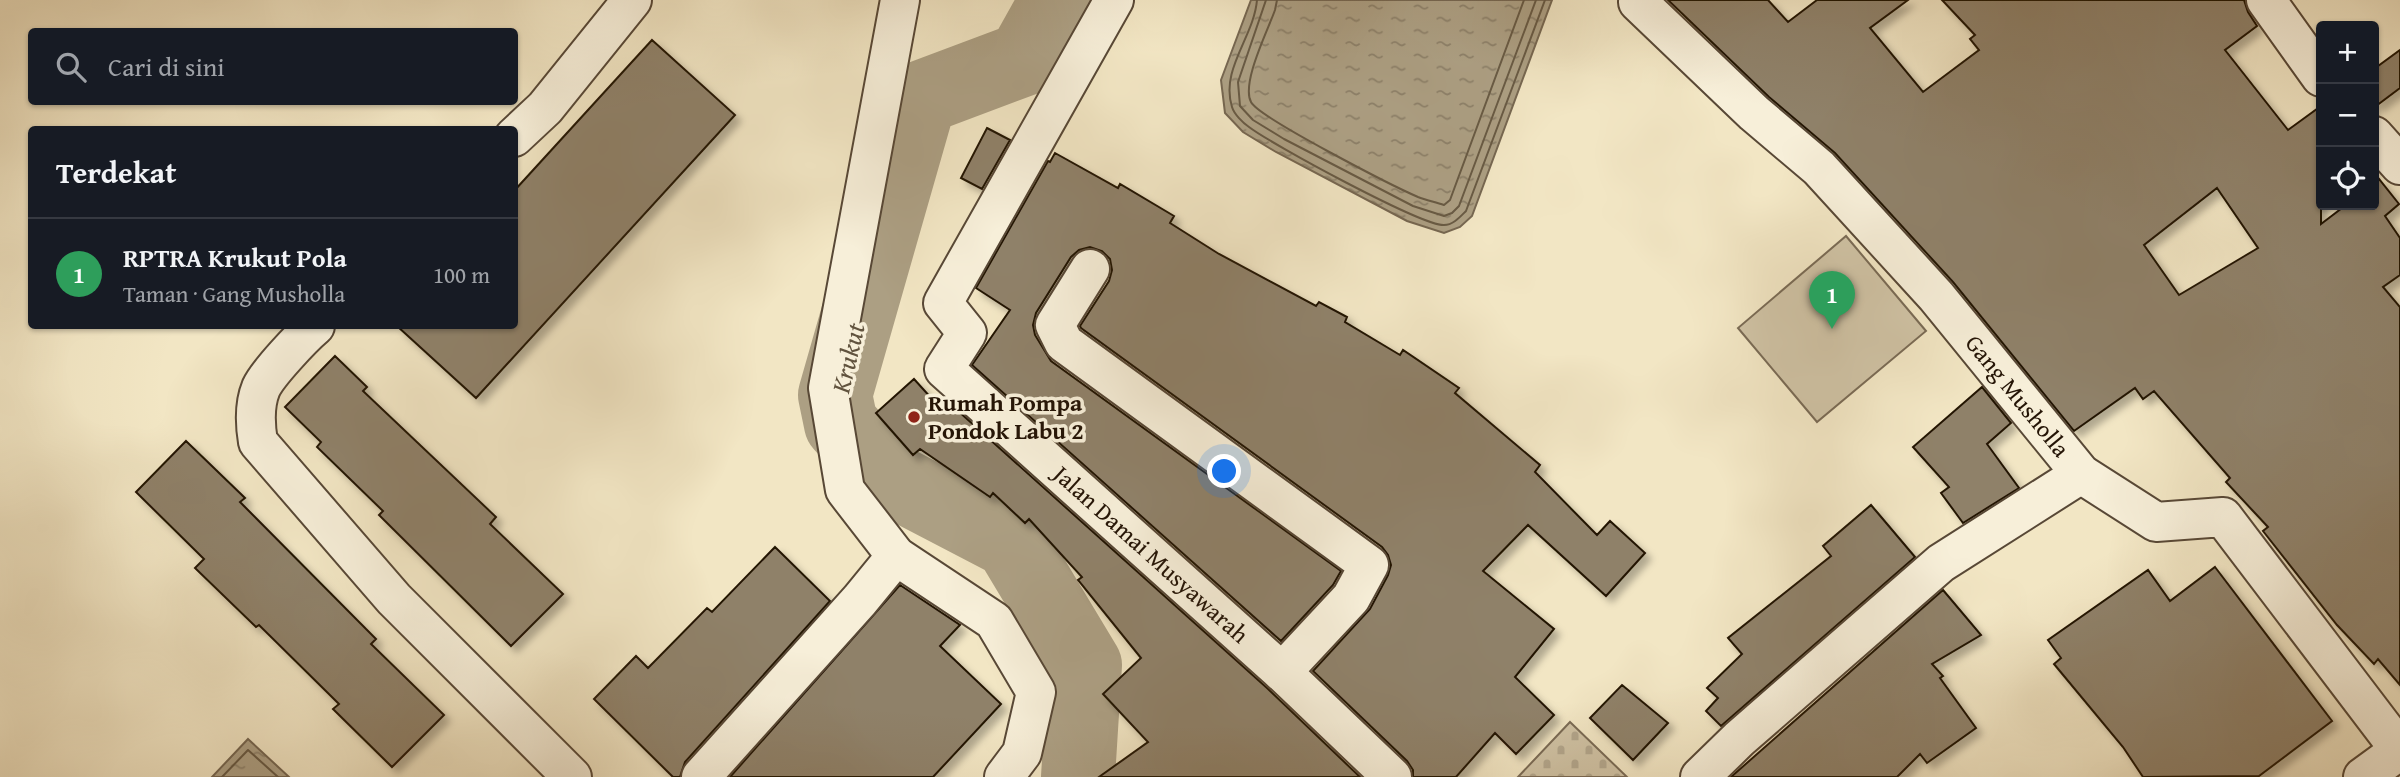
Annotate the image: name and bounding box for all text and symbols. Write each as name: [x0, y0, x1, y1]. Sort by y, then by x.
map controls: [2316, 21, 2379, 210]
button: +: [2316, 21, 2379, 84]
search box: [28, 28, 518, 105]
text: Cari di sini: [108, 47, 225, 86]
icon: search: [52, 48, 90, 86]
button: −: [2316, 84, 2379, 147]
button: locate: [2316, 147, 2379, 210]
text: Terdekat: [56, 150, 176, 194]
text: RPTRA Krukut Pola: [123, 238, 347, 277]
text: 1: [73, 258, 85, 291]
text: 100 m: [433, 258, 490, 291]
pin: 1: [1809, 271, 1855, 329]
text: Taman · Gang Musholla: [123, 277, 345, 310]
water label: Krukut: [820, 318, 875, 398]
street label: Gang Musholla: [1957, 327, 2079, 465]
place label: Rumah Pompa Pondok Labu 2: [928, 385, 1084, 448]
marker: Rumah Pompa Pondok Labu 2: [906, 409, 922, 425]
your location: [1207, 454, 1241, 488]
street label: Jalan Damai Musyawarah: [1044, 455, 1257, 652]

